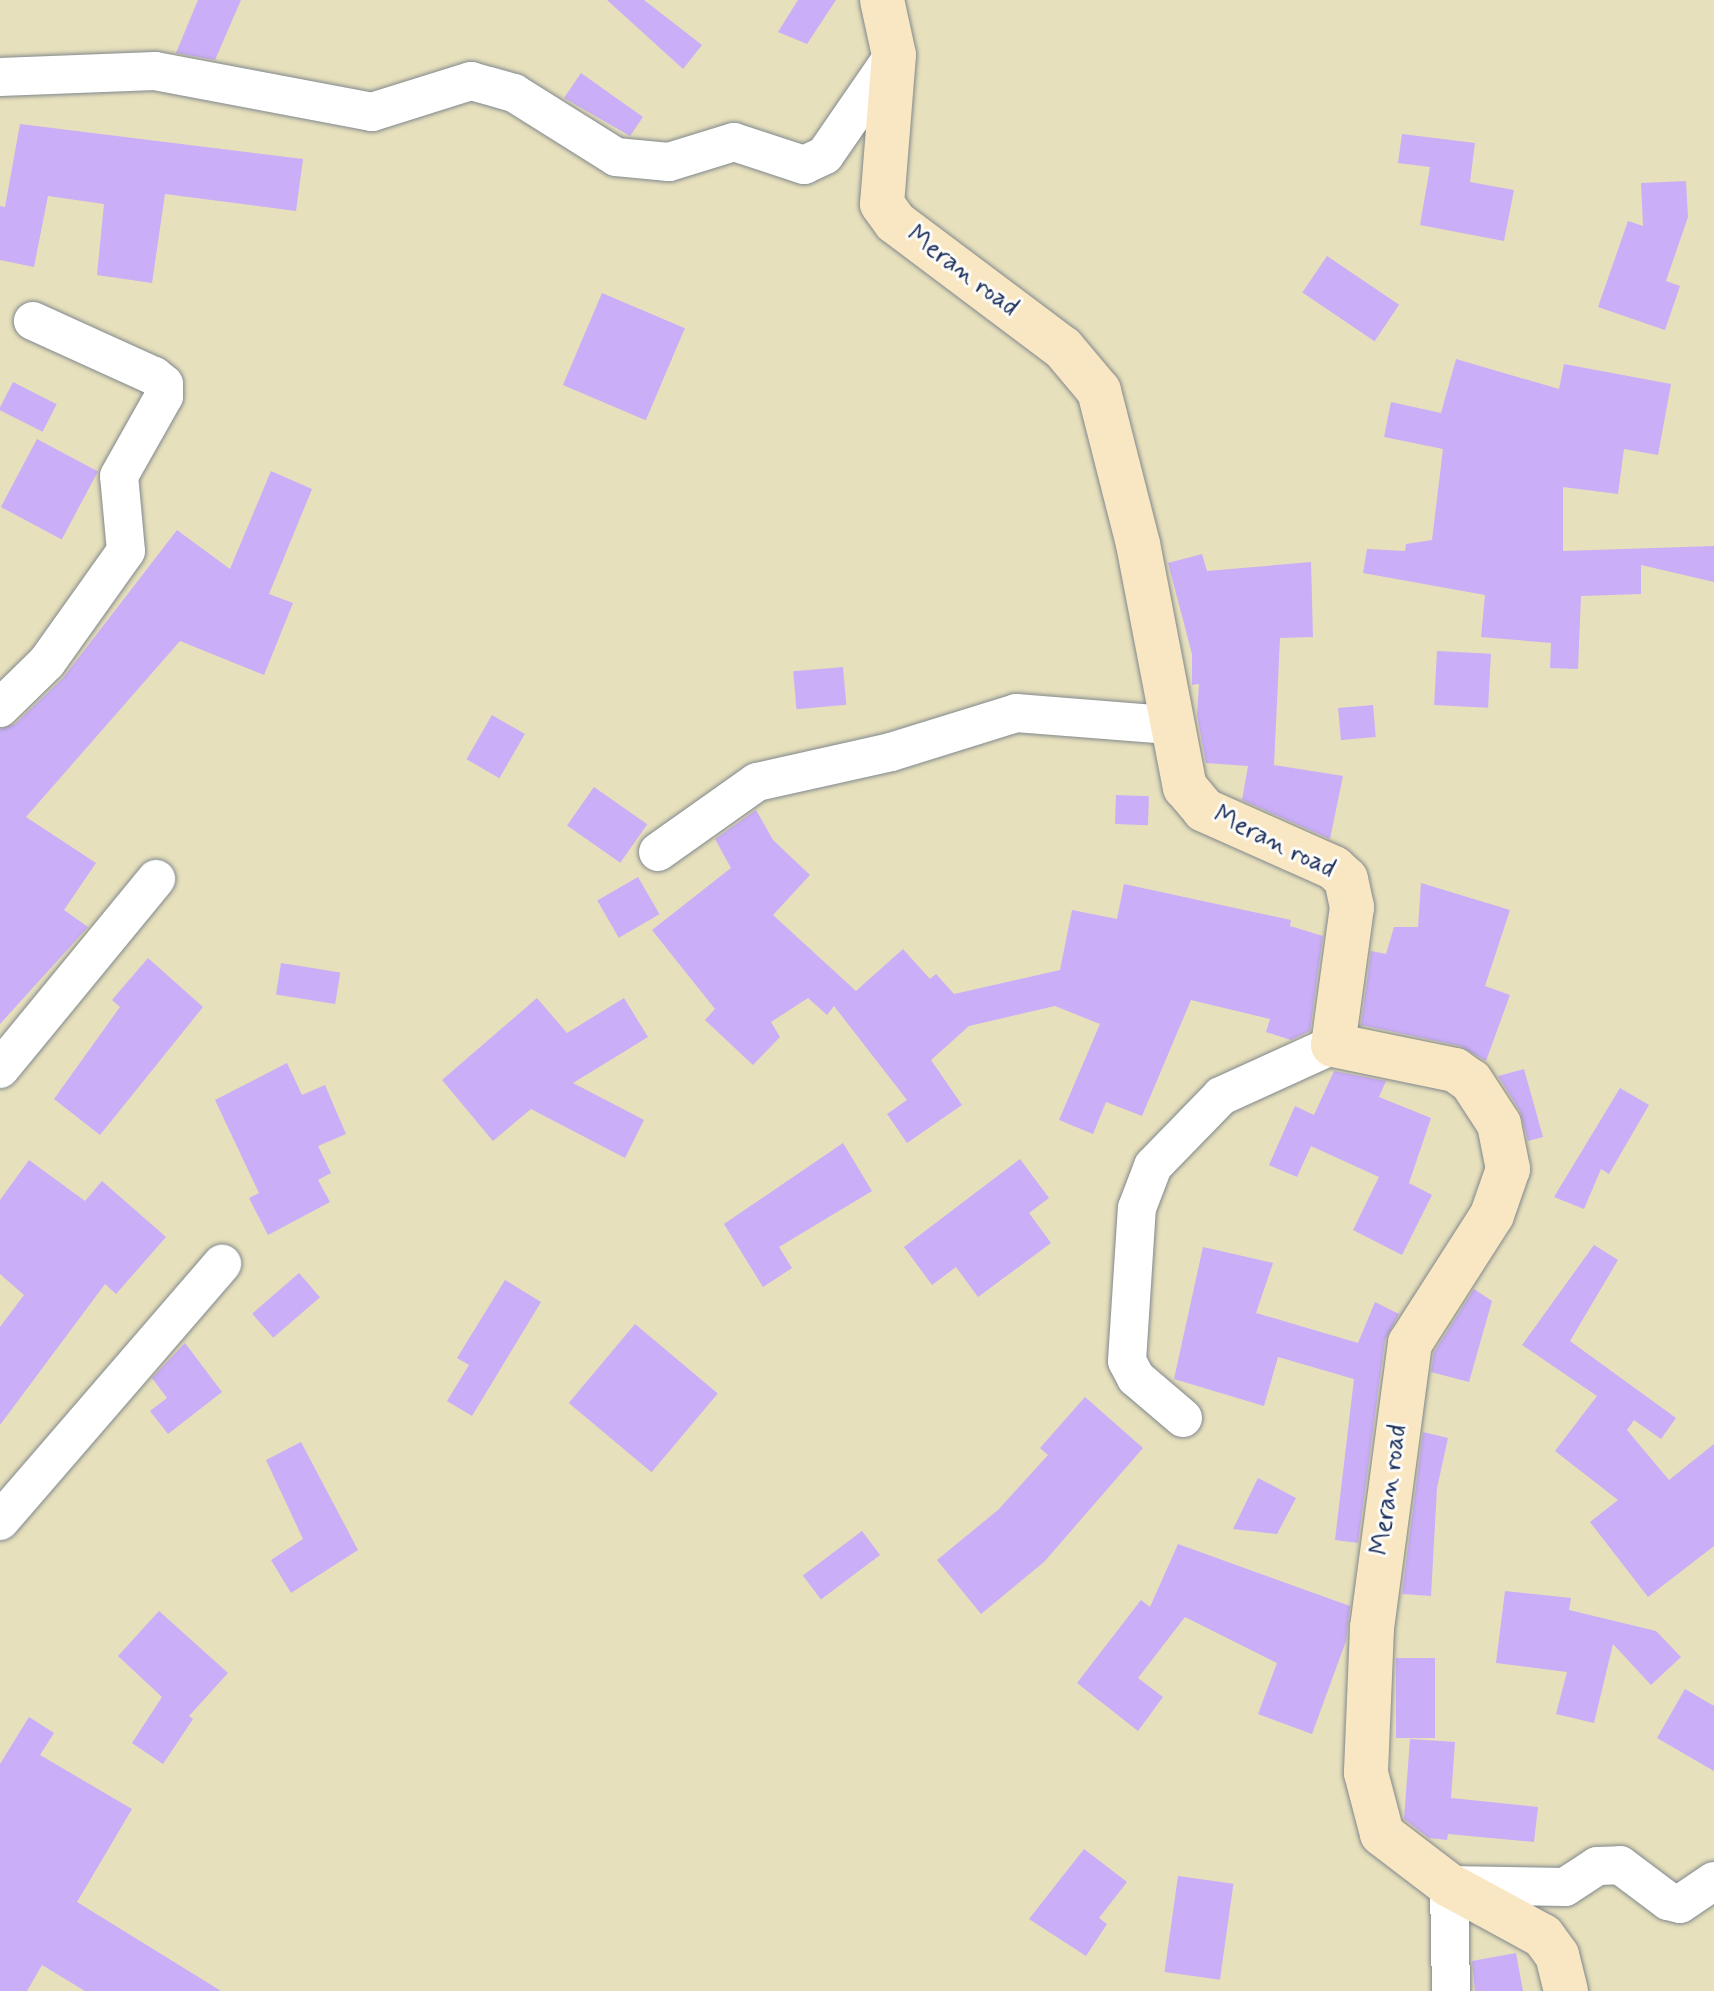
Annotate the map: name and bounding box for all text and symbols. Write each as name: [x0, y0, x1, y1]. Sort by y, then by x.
street label: Meran road: [900, 220, 1024, 324]
street label: Meran road: [1208, 800, 1340, 886]
street label: Meran road: [1365, 1423, 1415, 1557]

